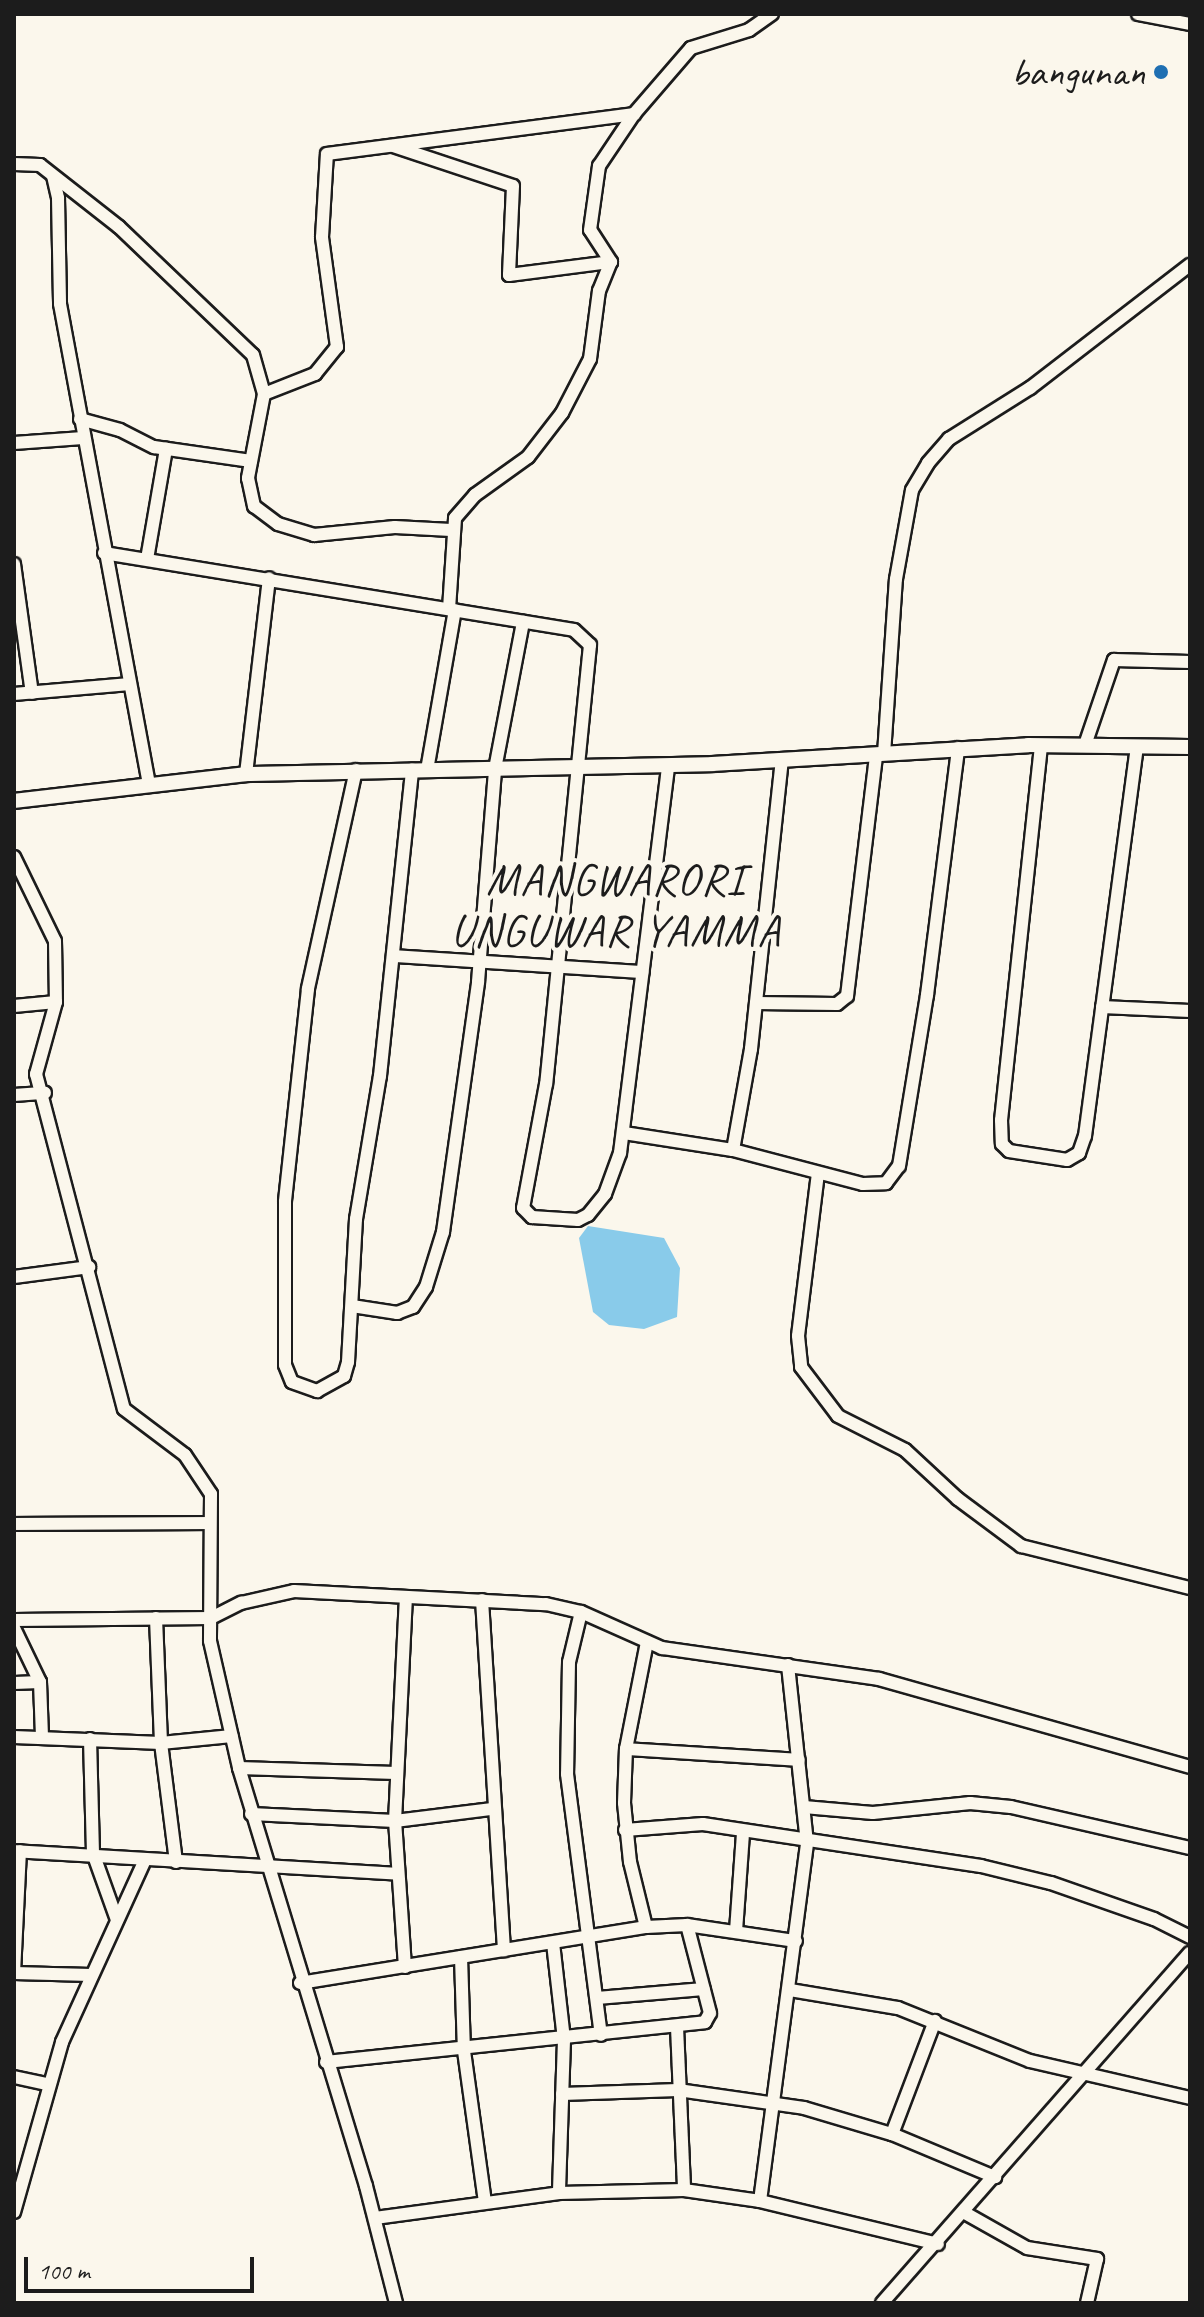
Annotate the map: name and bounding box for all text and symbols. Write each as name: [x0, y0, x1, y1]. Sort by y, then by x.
place label: bangunan: [1011, 48, 1145, 96]
marker: bangunan: [1152, 63, 1170, 81]
district label: MANGWARORI UNGUWAR YAMMA: [453, 855, 779, 958]
scale bar: [28, 2241, 258, 2291]
text: 100 m: [38, 2256, 90, 2286]

